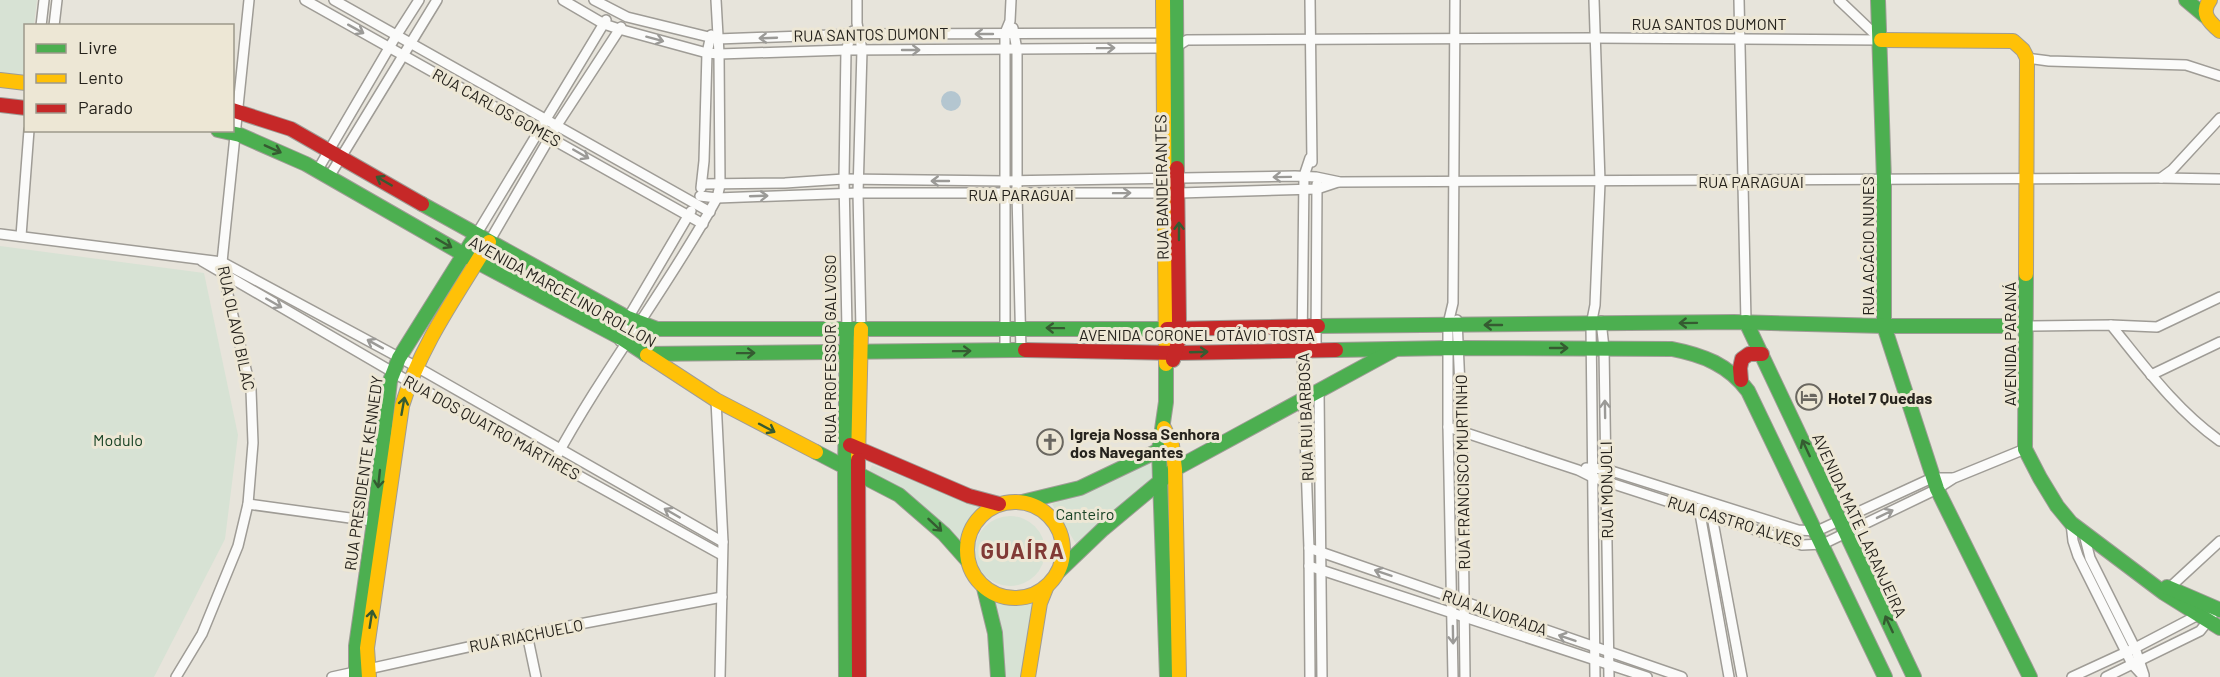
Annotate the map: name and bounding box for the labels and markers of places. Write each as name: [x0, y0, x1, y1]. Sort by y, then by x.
hotel icon: Hotel 7 Quedas: [1794, 382, 1824, 412]
place label: Hotel 7 Quedas: [1828, 388, 1932, 407]
place label: Igreja Nossa Senhora dos Navegantes: [1070, 424, 1220, 461]
church icon: Igreja Nossa Senhora dos Navegantes: [1035, 427, 1065, 457]

